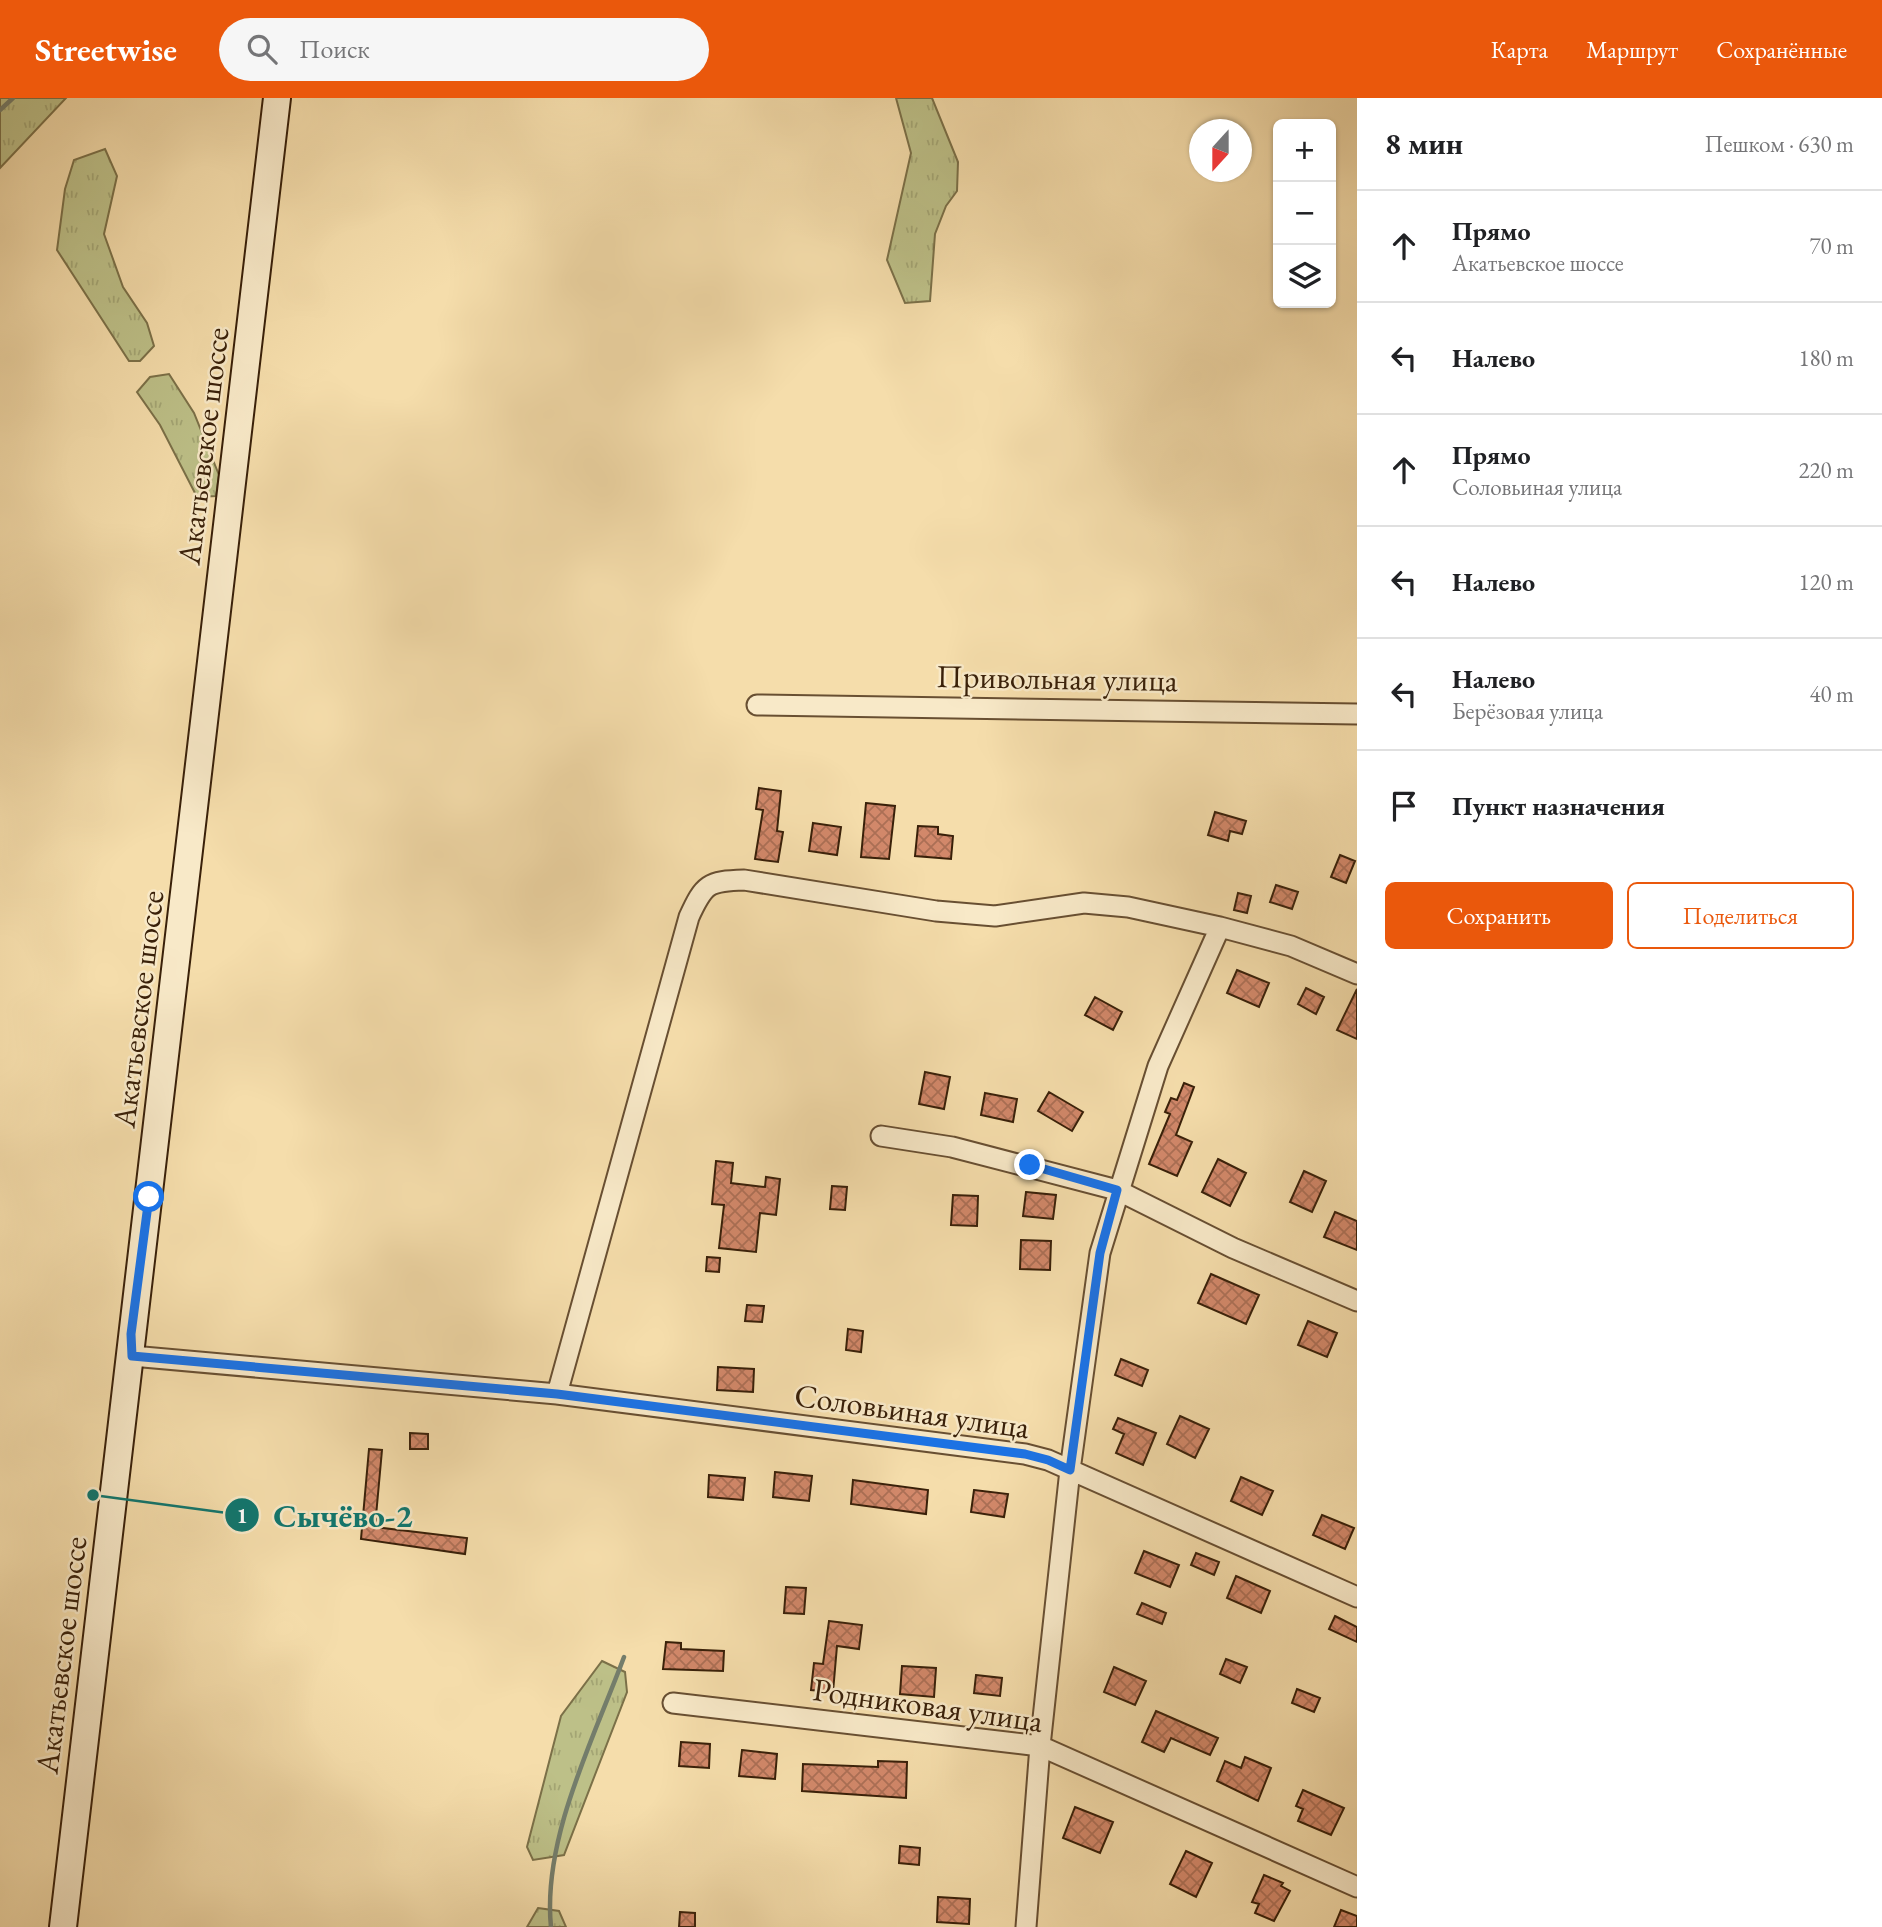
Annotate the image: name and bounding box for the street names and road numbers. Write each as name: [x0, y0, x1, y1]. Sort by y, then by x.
street label: Акатьевское шоссе: [167, 325, 238, 568]
street label: Привольная улица: [936, 655, 1178, 701]
street label: Акатьевское шоссе: [102, 888, 173, 1131]
street label: Соловьиная улица: [792, 1374, 1032, 1448]
street label: Акатьевское шоссе: [25, 1534, 96, 1777]
street label: Родниковая улица: [810, 1668, 1046, 1742]

